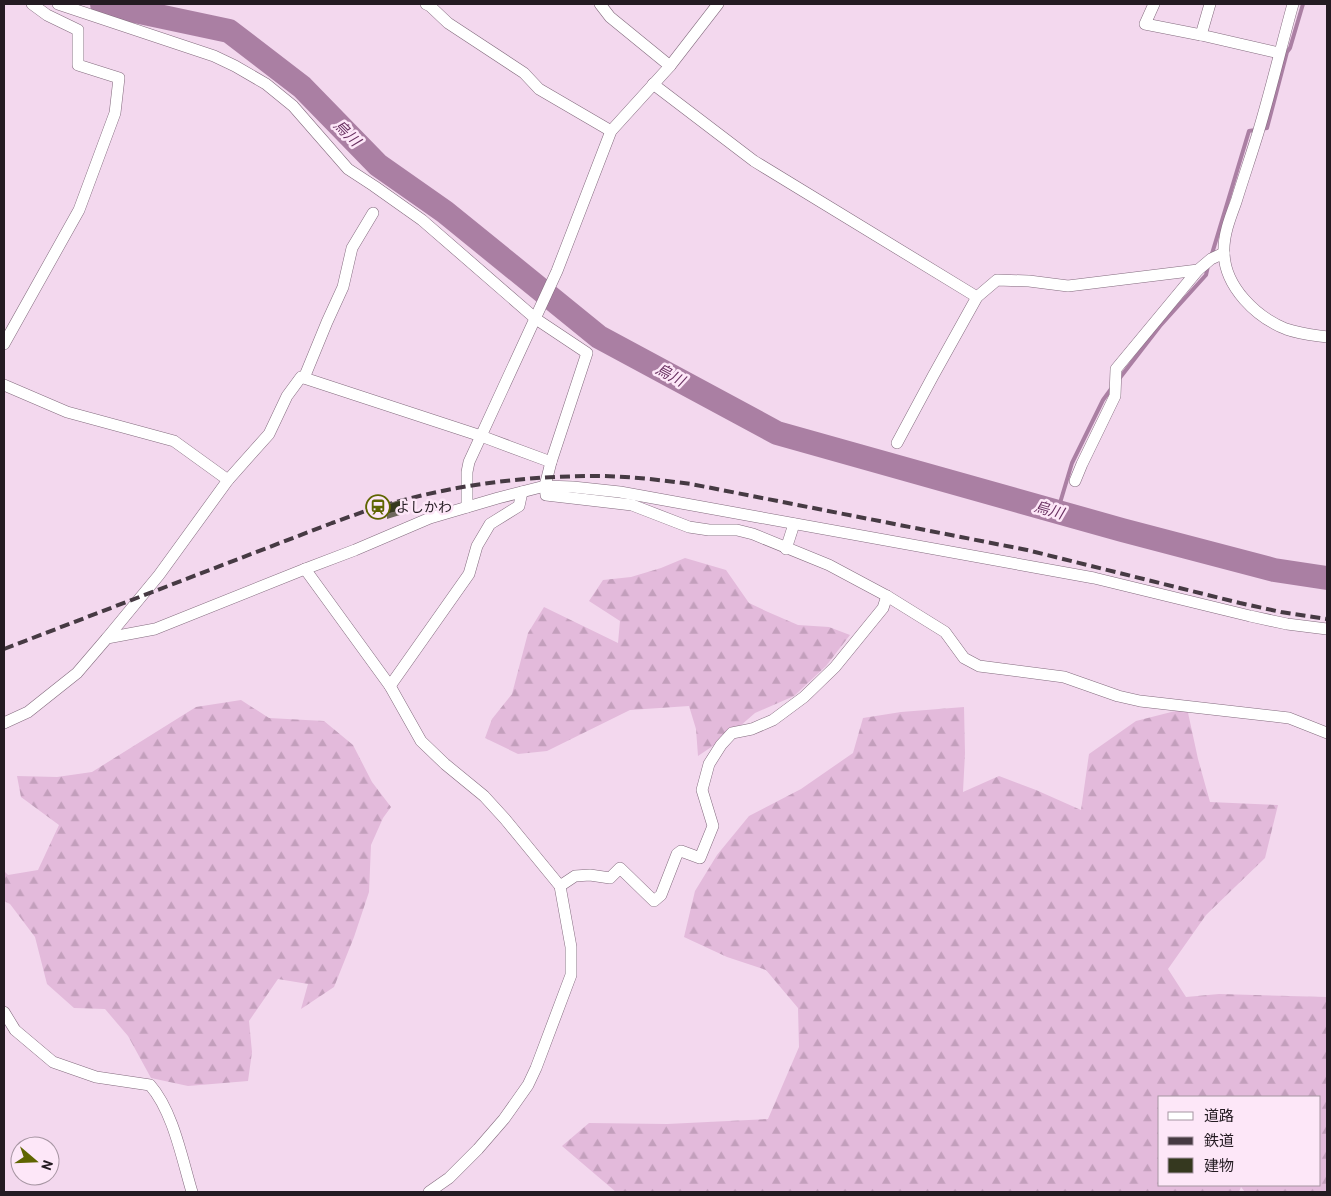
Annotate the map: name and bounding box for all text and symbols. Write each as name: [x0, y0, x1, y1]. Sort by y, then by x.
water label: 烏川: [331, 115, 366, 151]
water label: 烏川: [653, 359, 690, 390]
station icon: よしかわ: [365, 494, 391, 520]
water label: 烏川: [1032, 496, 1068, 522]
place label: よしかわ: [396, 498, 452, 515]
legend: [1158, 1096, 1321, 1186]
text: 道路: [1204, 1106, 1234, 1124]
text: 鉄道: [1204, 1131, 1234, 1149]
north arrow: [10, 1136, 60, 1186]
text: 建物: [1204, 1156, 1234, 1174]
text: N: [38, 1158, 57, 1173]

